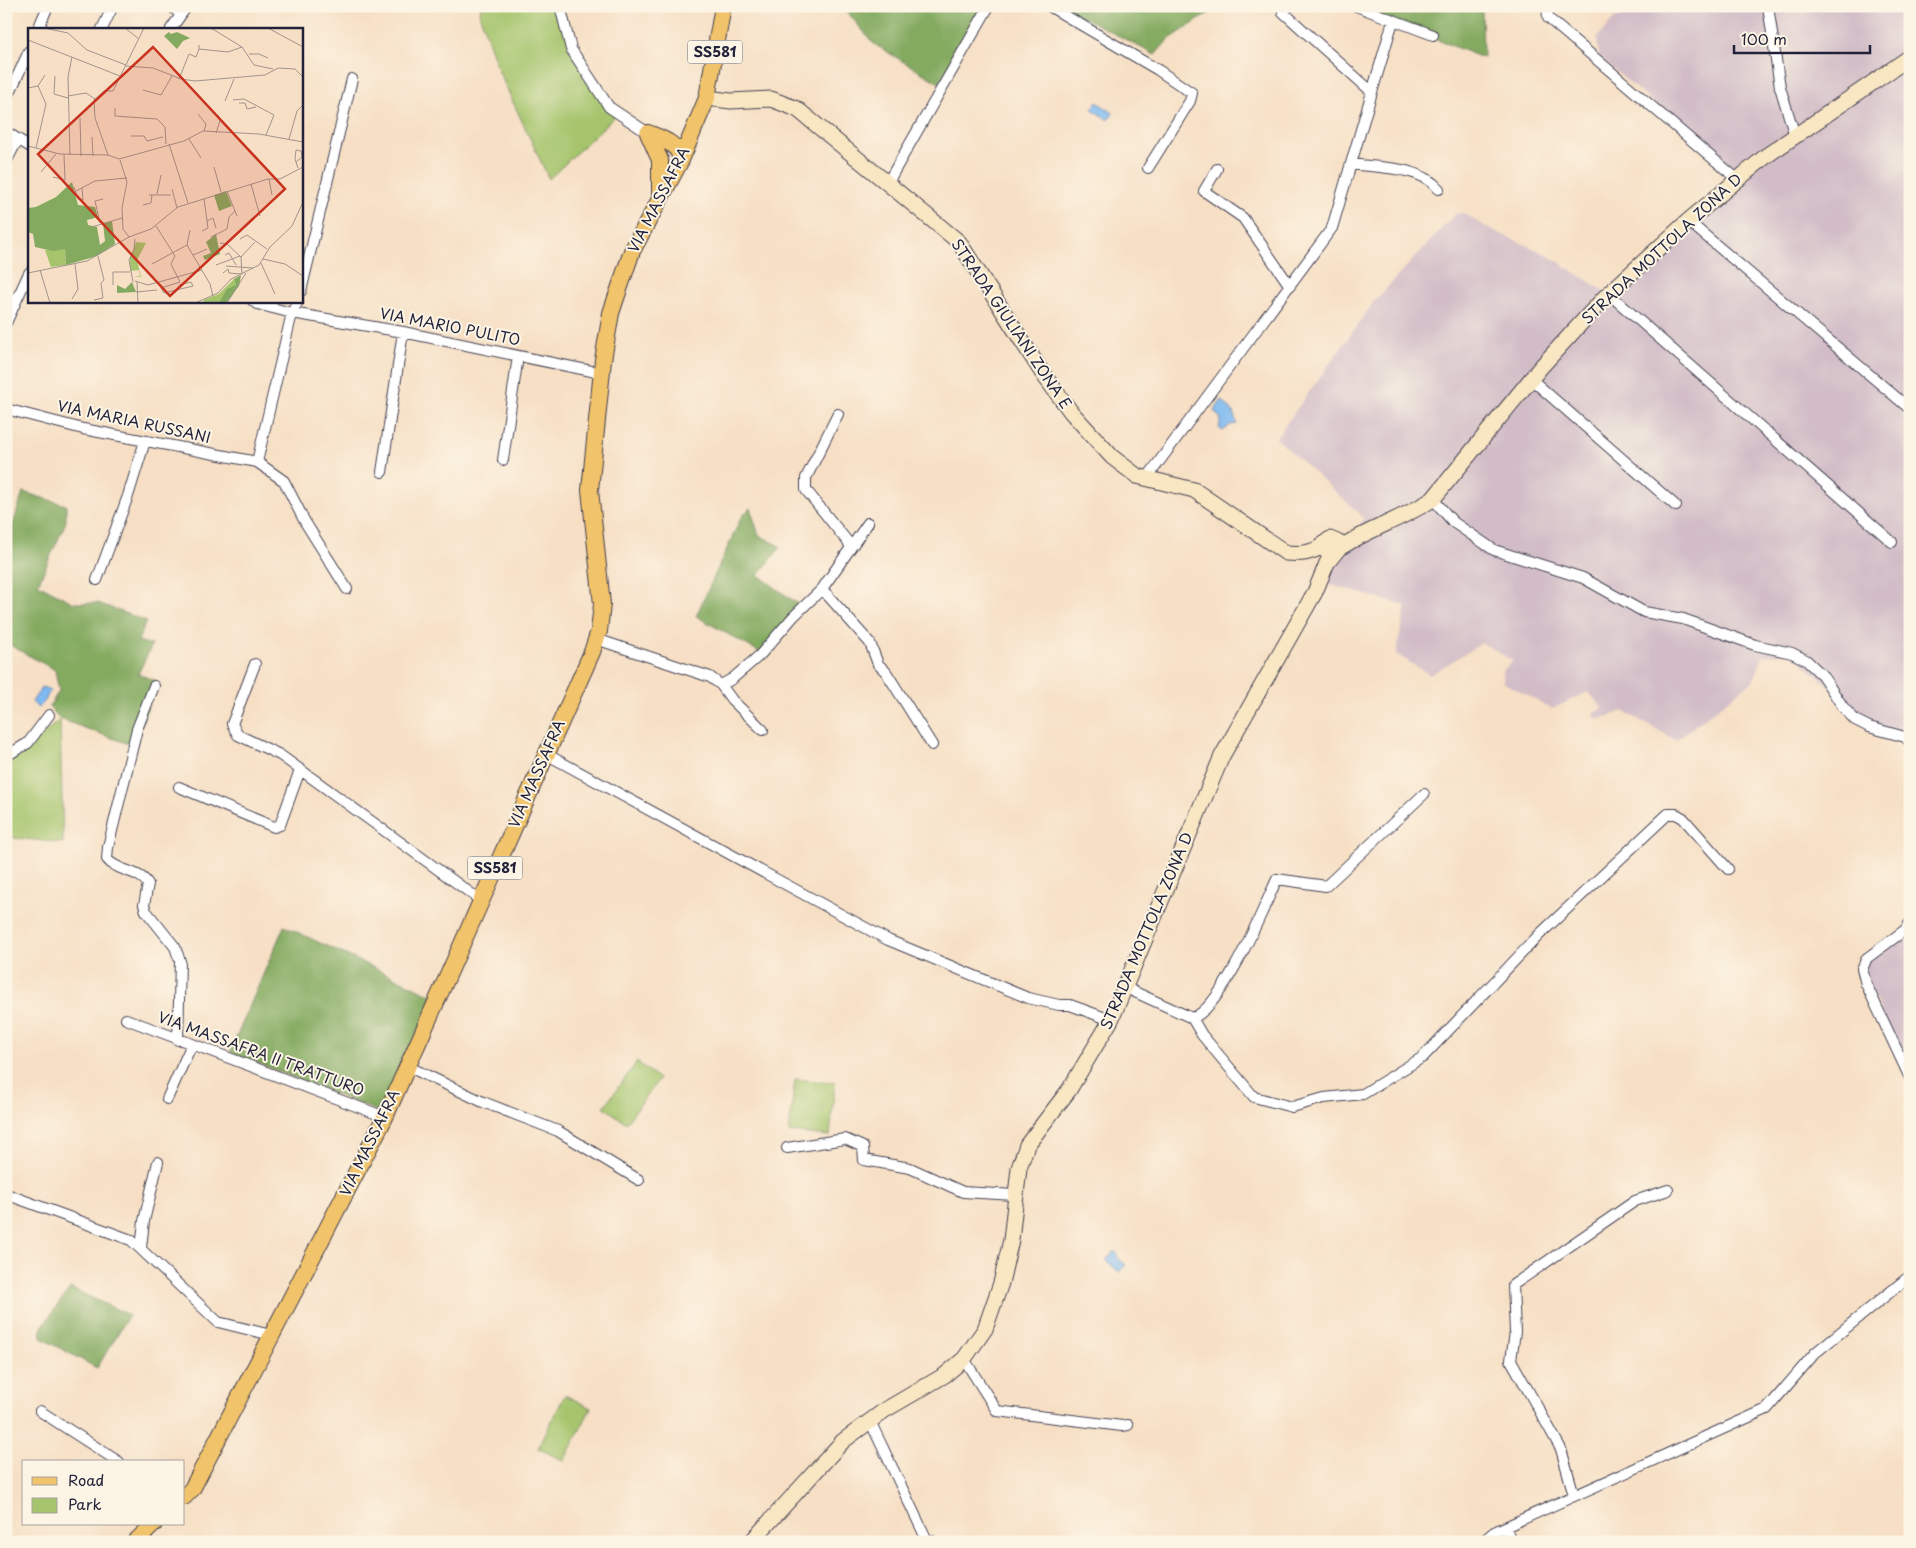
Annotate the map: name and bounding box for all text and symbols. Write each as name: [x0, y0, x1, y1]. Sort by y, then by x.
scale bar: [1734, 22, 1870, 54]
text: 100 m: [1741, 27, 1787, 50]
inset map: [28, 28, 302, 302]
road number: SS581: [688, 41, 742, 64]
street label: VIA MASSAFRA: [621, 142, 694, 256]
street label: STRADA MOTTOLA ZONA D: [1575, 167, 1746, 329]
street label: STRADA GIULIANI ZONA E: [946, 233, 1078, 413]
street label: VIA MARIO PULITO: [378, 301, 523, 350]
street label: VIA MARIA RUSSANI: [55, 393, 213, 448]
street label: VIA MASSAFRA: [501, 716, 570, 831]
street label: STRADA MOTTOLA ZONA D: [1094, 828, 1198, 1033]
road number: SS581: [468, 856, 522, 880]
street label: VIA MASSAFRA II TRATTURO: [155, 1004, 368, 1101]
street label: VIA MASSAFRA: [333, 1085, 404, 1200]
legend: [22, 1460, 185, 1526]
text: Road: [68, 1468, 104, 1491]
text: Park: [68, 1492, 102, 1515]

